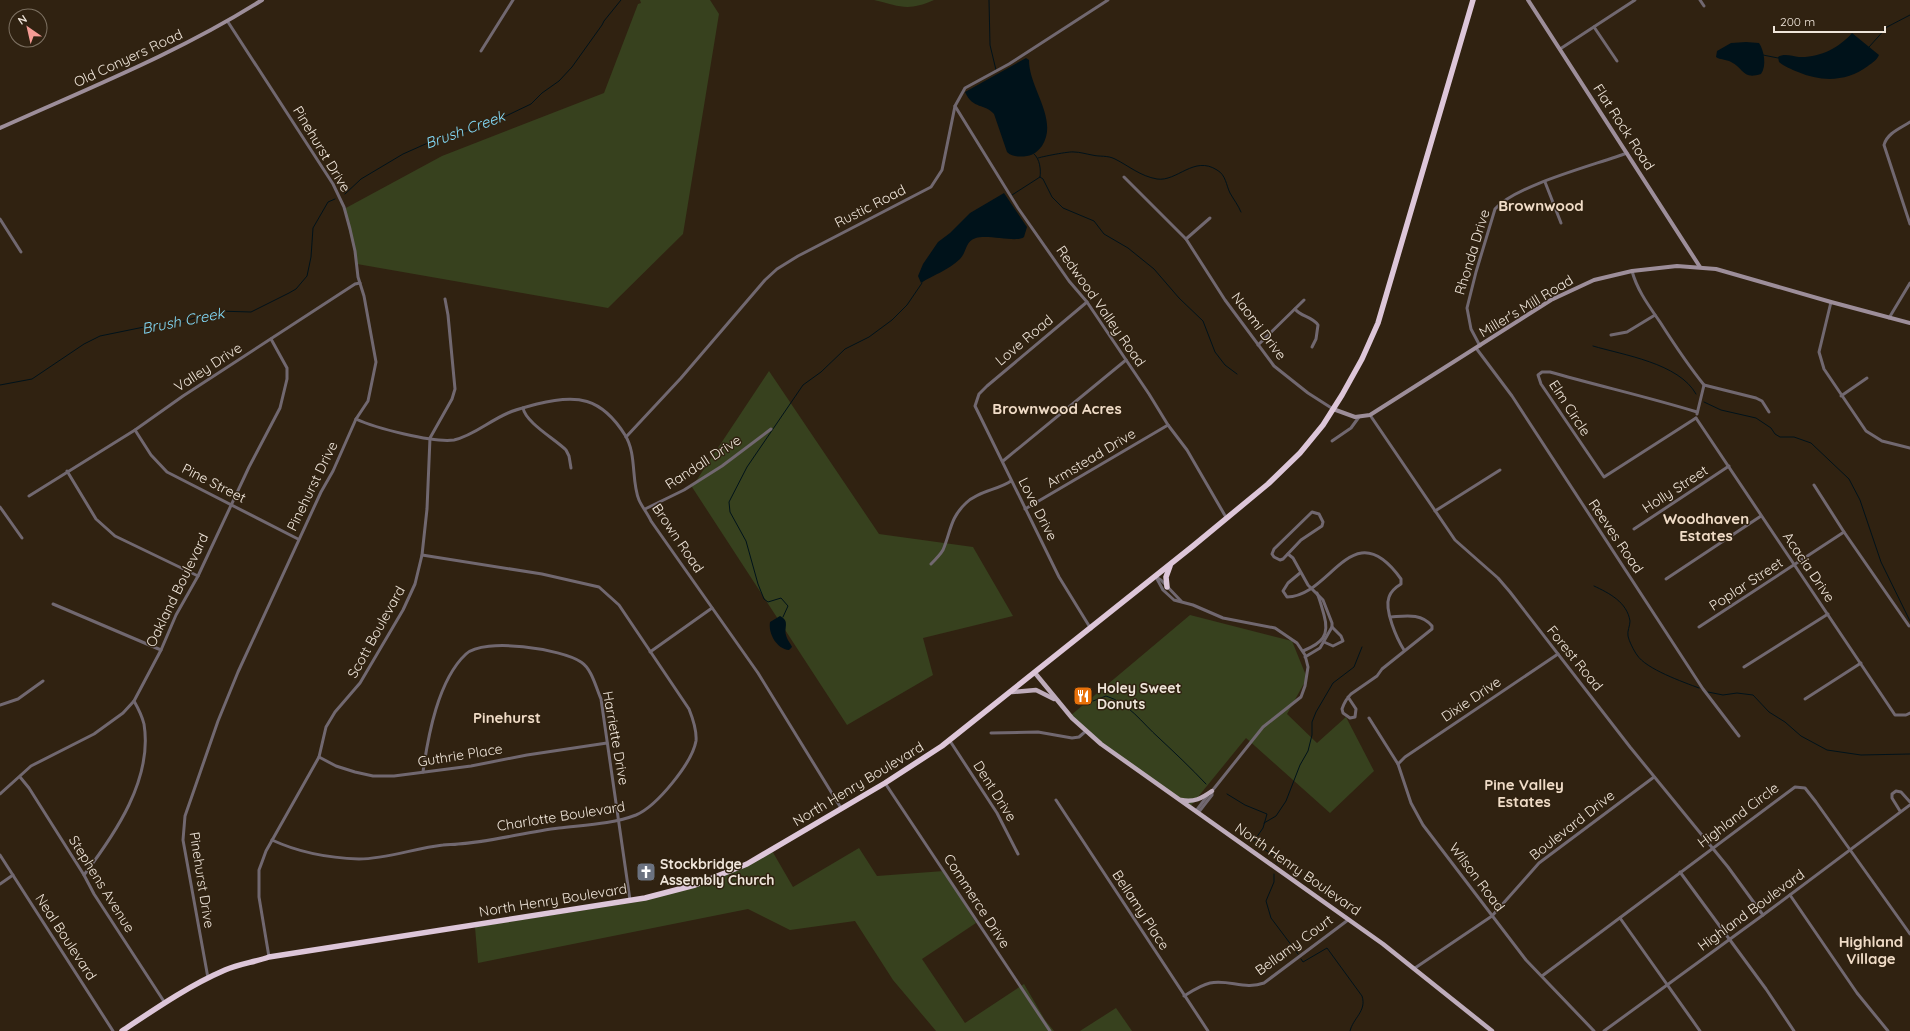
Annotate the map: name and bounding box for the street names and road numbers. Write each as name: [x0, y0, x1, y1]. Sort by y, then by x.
street label: Old Conyers Road: [71, 25, 185, 91]
street label: Flat Rock Road: [1589, 80, 1659, 174]
street label: Pinehurst Drive: [289, 103, 355, 195]
street label: Rustic Road: [831, 180, 909, 232]
street label: Rhonda Drive: [1450, 207, 1494, 297]
street label: Redwood Valley Road: [1052, 242, 1150, 370]
street label: Miller's Mill Road: [1476, 271, 1576, 341]
street label: Naomi Drive: [1228, 288, 1290, 364]
street label: Love Road: [992, 311, 1056, 369]
street label: Valley Drive: [171, 338, 245, 396]
street label: Elm Circle: [1545, 377, 1595, 439]
street label: Armstead Drive: [1043, 424, 1139, 492]
street label: Randall Drive: [662, 431, 744, 493]
street label: Pinehurst Drive: [283, 438, 341, 534]
street label: Pine Street: [179, 459, 249, 507]
street label: Holly Street: [1639, 461, 1711, 517]
street label: Love Drive: [1014, 474, 1062, 544]
street label: Reeves Road: [1585, 496, 1647, 576]
street label: Brown Road: [648, 500, 708, 576]
street label: Acacia Drive: [1779, 528, 1839, 606]
street label: Oakland Boulevard: [142, 530, 212, 650]
street label: Poplar Street: [1706, 553, 1786, 615]
street label: Scott Boulevard: [343, 583, 409, 681]
street label: Forest Road: [1543, 622, 1607, 694]
street label: Dixie Drive: [1438, 672, 1504, 726]
street label: Harriette Drive: [599, 690, 633, 786]
street label: North Henry Boulevard: [789, 738, 927, 830]
street label: Guthrie Place: [416, 739, 504, 771]
street label: Dent Drive: [969, 757, 1021, 825]
street label: Highland Circle: [1694, 778, 1782, 851]
street label: Boulevard Drive: [1526, 786, 1618, 864]
street label: Charlotte Boulevard: [496, 797, 626, 835]
street label: North Henry Boulevard: [1232, 819, 1364, 919]
street label: Pinehurst Drive: [185, 830, 219, 930]
street label: Stephens Avenue: [65, 832, 139, 936]
street label: Wilson Road: [1445, 839, 1509, 915]
street label: Commerce Drive: [940, 850, 1014, 952]
street label: Highland Boulevard: [1694, 865, 1808, 955]
street label: Bellamy Place: [1109, 867, 1174, 953]
street label: North Henry Boulevard: [478, 879, 628, 921]
street label: Neal Boulevard: [31, 890, 101, 984]
street label: Bellamy Court: [1251, 911, 1337, 979]

